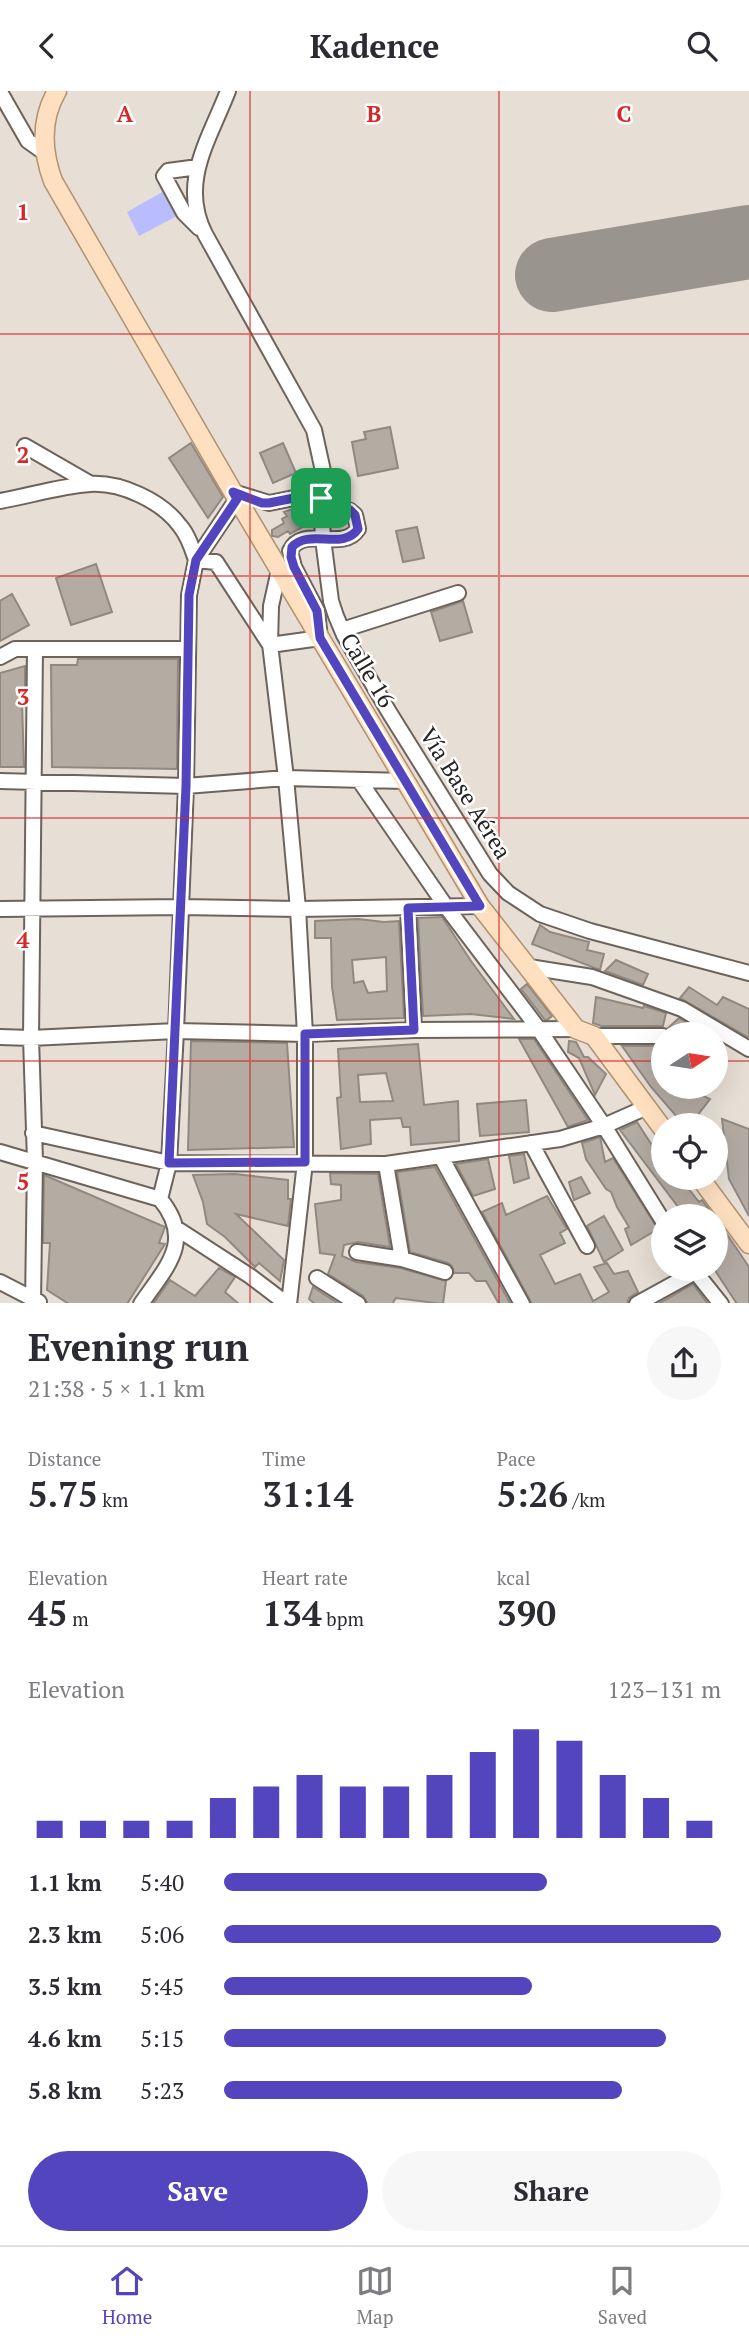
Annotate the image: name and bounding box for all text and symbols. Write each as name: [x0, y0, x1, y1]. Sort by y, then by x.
text: Kadence: [310, 25, 439, 67]
icon: back: [28, 27, 66, 65]
icon: search: [683, 27, 721, 65]
text: A: [117, 98, 134, 129]
text: B: [367, 98, 382, 129]
text: C: [617, 98, 632, 129]
text: 1: [17, 196, 30, 227]
text: 2: [17, 439, 30, 470]
pin: [291, 468, 351, 528]
icon: arrive: [302, 479, 340, 517]
street label: Calle 16: [334, 627, 402, 713]
text: 3: [17, 681, 30, 712]
street label: Vía Base Aérea: [413, 721, 519, 865]
text: 4: [17, 924, 30, 955]
north arrow: [651, 1022, 728, 1099]
map controls: [651, 1022, 728, 1281]
button: locate: [651, 1113, 728, 1190]
text: 5: [17, 1166, 30, 1197]
button: layers: [651, 1204, 728, 1281]
text: Evening run: [28, 1322, 249, 1372]
button: share: [647, 1326, 721, 1400]
text: 21:38 · 5 × 1.1 km: [28, 1373, 205, 1404]
text: Distance: [28, 1446, 101, 1471]
text: Time: [262, 1446, 306, 1471]
text: Pace: [497, 1446, 536, 1471]
text: 5.75: [28, 1471, 98, 1517]
text: 31:14: [262, 1471, 353, 1517]
text: 5:26: [497, 1471, 568, 1517]
text: km: [98, 1487, 129, 1512]
text: /km: [568, 1487, 605, 1512]
text: Elevation: [28, 1565, 108, 1590]
text: Heart rate: [262, 1565, 348, 1590]
text: kcal: [497, 1565, 530, 1590]
text: 45: [28, 1590, 68, 1636]
text: 134: [262, 1590, 322, 1636]
text: 390: [497, 1590, 556, 1636]
text: m: [68, 1606, 89, 1631]
text: bpm: [322, 1606, 364, 1631]
text: Elevation: [28, 1674, 125, 1705]
text: 123–131 m: [608, 1674, 721, 1705]
text: 1.1 km: [28, 1867, 102, 1898]
text: 5:40: [140, 1867, 184, 1898]
text: 2.3 km: [28, 1919, 102, 1950]
text: 5:06: [140, 1919, 184, 1950]
text: 3.5 km: [28, 1971, 102, 2002]
text: 5:45: [140, 1971, 184, 2002]
text: 4.6 km: [28, 2023, 102, 2054]
text: 5:15: [140, 2023, 184, 2054]
text: 5.8 km: [28, 2075, 102, 2106]
text: 5:23: [140, 2075, 184, 2106]
button: Save: [28, 2151, 368, 2231]
button: Share: [382, 2151, 721, 2231]
tab: Home: [102, 2262, 152, 2329]
tab: Map: [356, 2262, 394, 2329]
tab: Saved: [598, 2262, 647, 2329]

